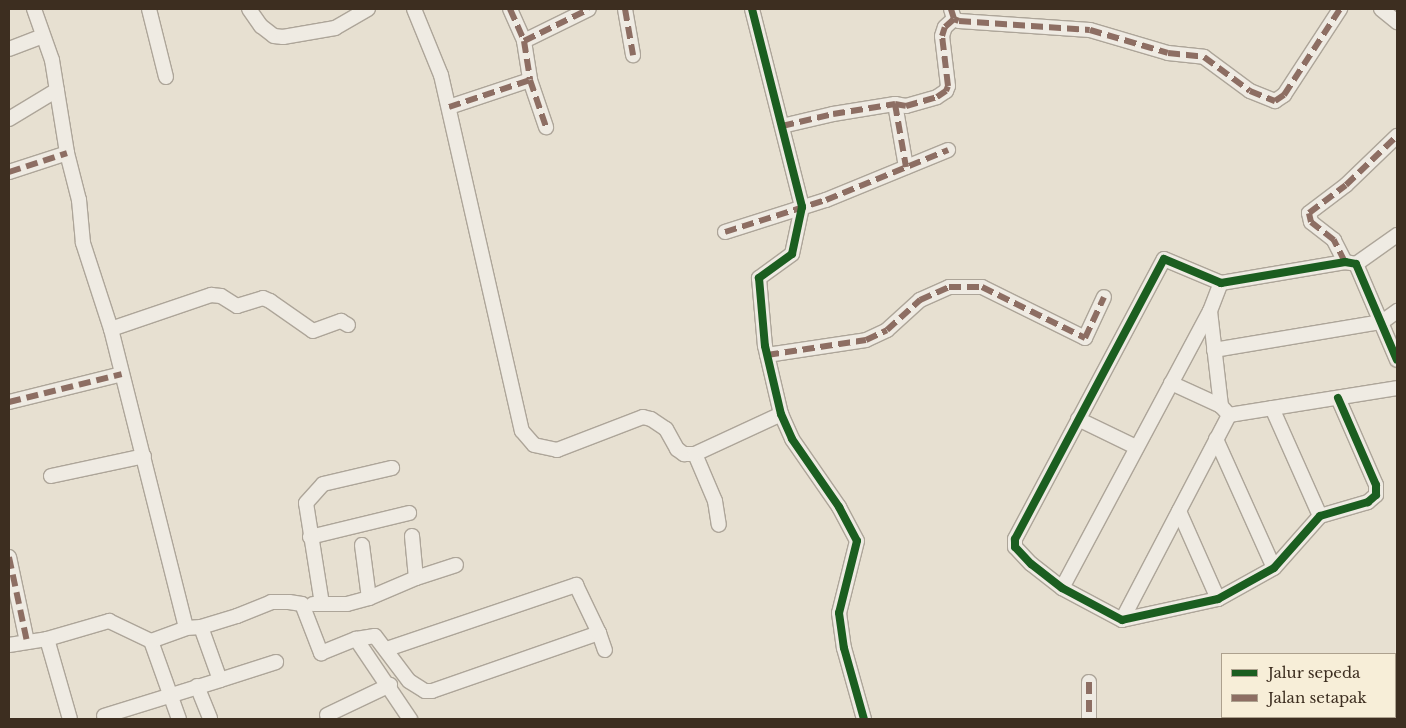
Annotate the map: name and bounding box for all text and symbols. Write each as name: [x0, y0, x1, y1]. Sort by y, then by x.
legend: [1221, 653, 1396, 718]
text: Jalur sepeda: [1268, 663, 1360, 682]
text: Jalan setapak: [1268, 688, 1367, 707]

